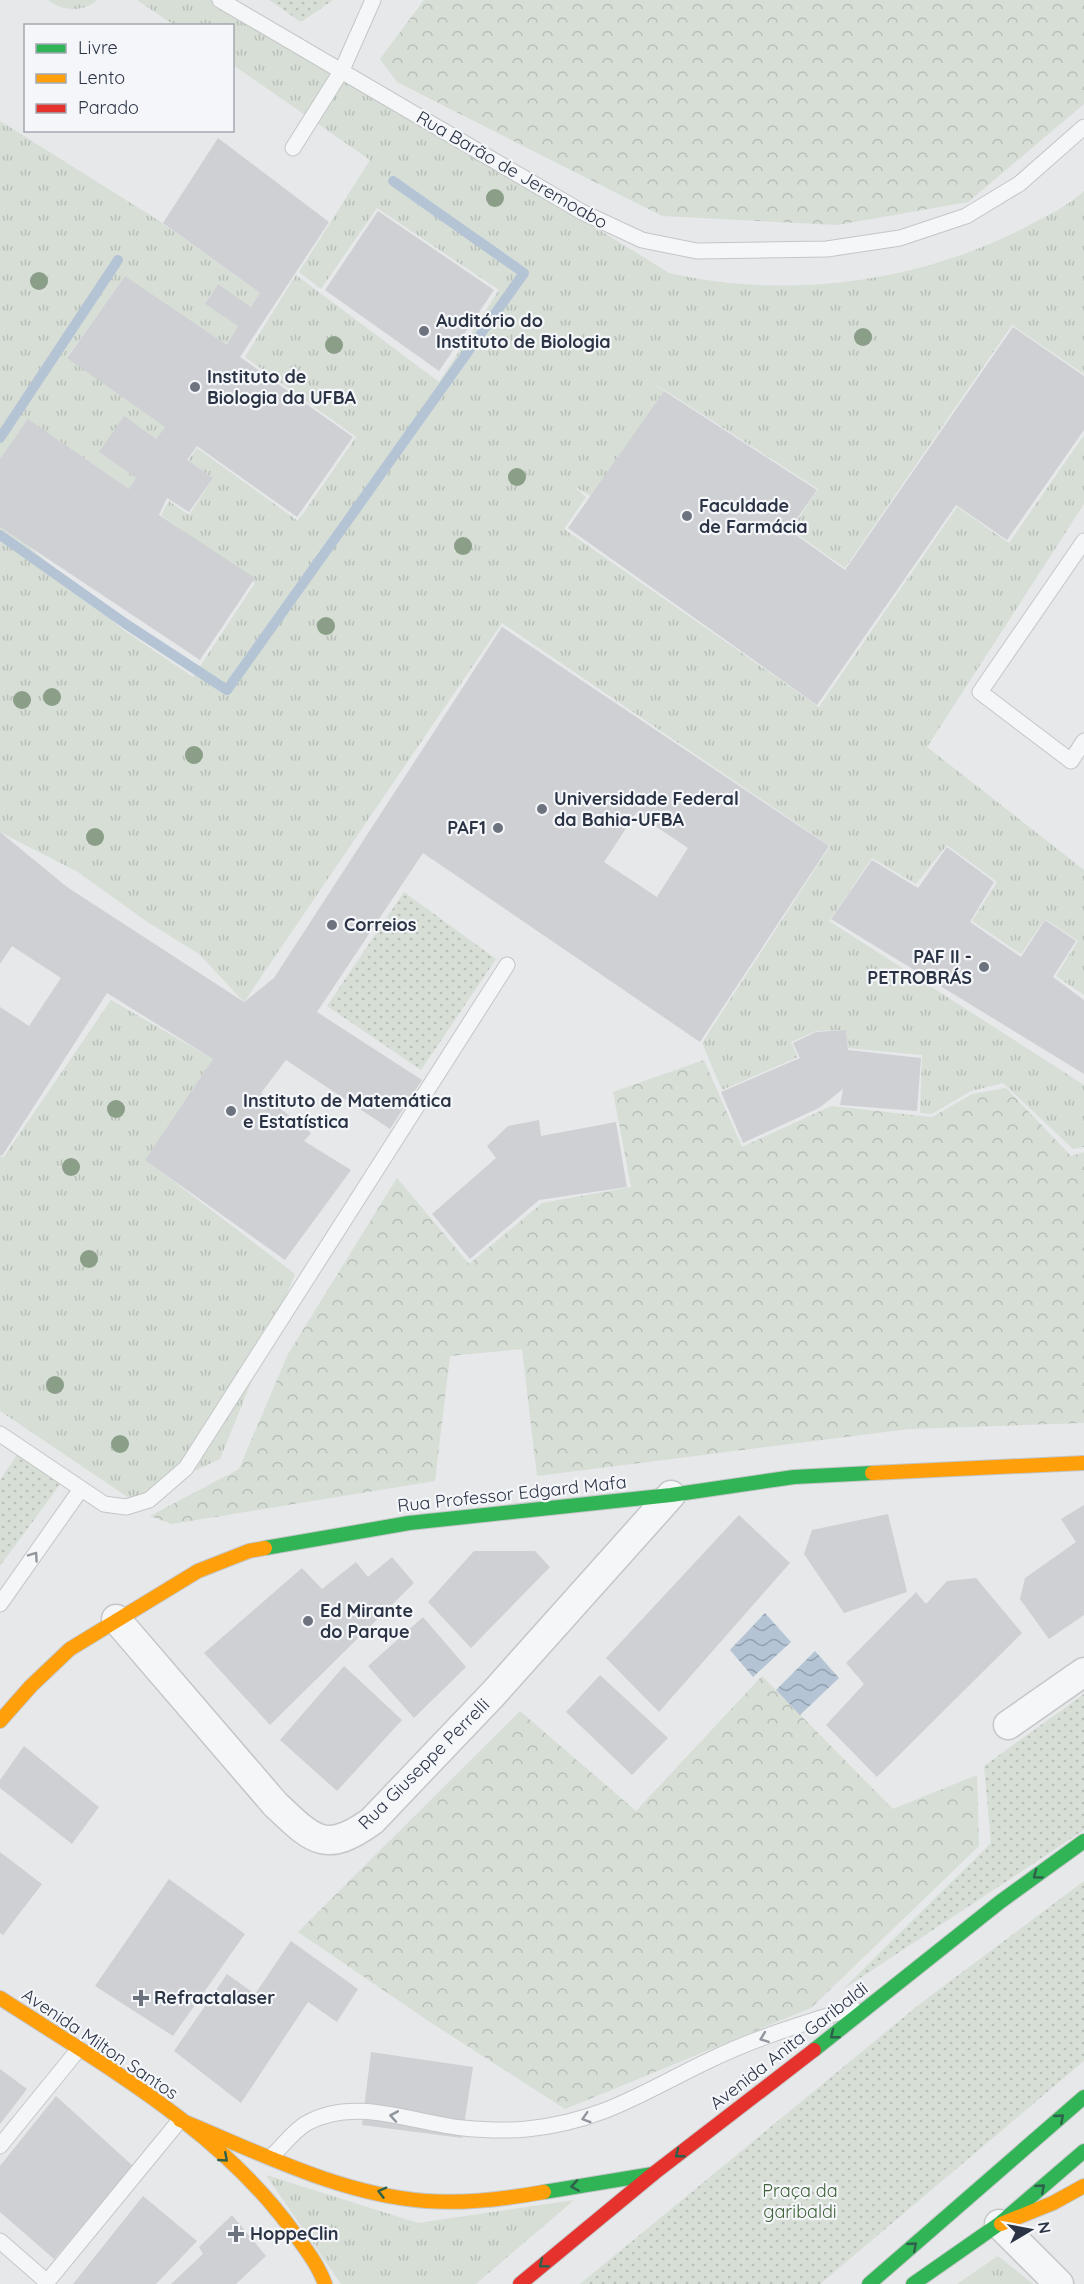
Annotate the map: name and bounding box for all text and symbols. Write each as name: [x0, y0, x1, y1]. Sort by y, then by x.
legend: [24, 24, 234, 132]
text: Livre: [78, 36, 118, 59]
text: Lento: [78, 66, 125, 89]
text: Parado: [78, 96, 139, 119]
street label: Rua Barão de Jeremoabo: [412, 105, 612, 234]
place label: Auditório do Instituto de Biologia: [436, 309, 611, 353]
marker: Auditório do Instituto de Biologia: [417, 324, 431, 338]
place label: Instituto de Biologia da UFBA: [207, 365, 357, 409]
marker: Instituto de Biologia da UFBA: [188, 380, 202, 394]
place label: Faculdade de Farmácia: [699, 494, 808, 538]
marker: Faculdade de Farmácia: [680, 509, 694, 523]
place label: Universidade Federal da Bahia-UFBA: [554, 787, 739, 831]
marker: Universidade Federal da Bahia-UFBA: [535, 802, 549, 816]
place label: PAF1: [447, 816, 486, 839]
marker: PAF1: [491, 821, 505, 835]
place label: Correios: [344, 913, 417, 936]
marker: Correios: [325, 918, 339, 932]
place label: PAF II - PETROBRÁS: [867, 945, 972, 989]
marker: PAF II - PETROBRÁS: [977, 960, 991, 974]
place label: Instituto de Matemática e Estatística: [243, 1089, 452, 1133]
marker: Instituto de Matemática e Estatística: [224, 1104, 238, 1118]
street label: Rua Professor Edgard Mafa: [396, 1470, 628, 1517]
one-way arrow: [27, 1552, 38, 1563]
place label: Ed Mirante do Parque: [320, 1599, 413, 1643]
marker: Ed Mirante do Parque: [301, 1614, 315, 1628]
street label: Rua Giuseppe Perrelli: [353, 1693, 494, 1834]
one-way arrow: [1032, 1868, 1043, 1879]
street label: Avenida Anita Garibaldi: [705, 1977, 872, 2115]
street label: Avenida Milton Santos: [18, 1983, 183, 2104]
place label: Refractalaser: [154, 1986, 275, 2009]
marker: Refractalaser: [132, 1989, 150, 2007]
one-way arrow: [829, 2027, 840, 2038]
one-way arrow: [759, 2031, 770, 2043]
one-way arrow: [389, 2110, 399, 2123]
one-way arrow: [581, 2111, 592, 2123]
one-way arrow: [1053, 2114, 1064, 2125]
one-way arrow: [675, 2147, 686, 2158]
one-way arrow: [217, 2151, 228, 2162]
park label: Praça da garibaldi: [762, 2179, 838, 2223]
one-way arrow: [570, 2180, 579, 2192]
one-way arrow: [1035, 2184, 1046, 2195]
one-way arrow: [377, 2187, 387, 2199]
north arrow: [1000, 2200, 1060, 2260]
text: N: [1034, 2220, 1056, 2235]
place label: HoppeClin: [250, 2222, 339, 2245]
marker: HoppeClin: [227, 2225, 245, 2243]
one-way arrow: [906, 2242, 917, 2253]
one-way arrow: [538, 2257, 549, 2268]

